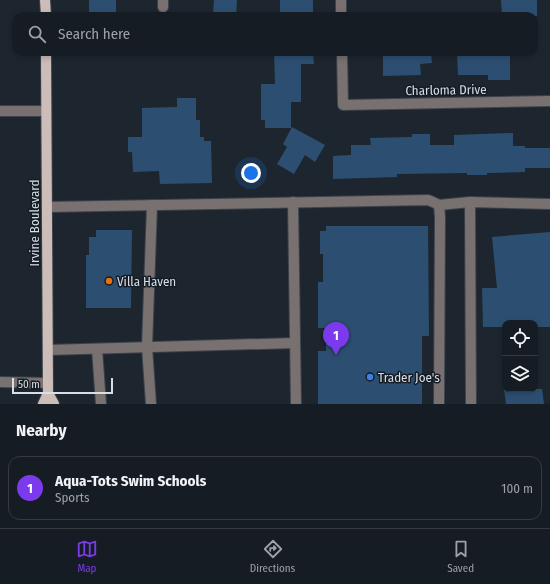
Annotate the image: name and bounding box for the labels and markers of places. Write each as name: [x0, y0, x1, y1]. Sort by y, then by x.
place label: Villa Haven: [117, 274, 176, 289]
marker: Villa Haven: [104, 276, 114, 286]
pin: 1: [323, 322, 349, 355]
place label: Trader Joe's: [378, 370, 440, 385]
marker: Trader Joe's: [365, 372, 375, 382]

